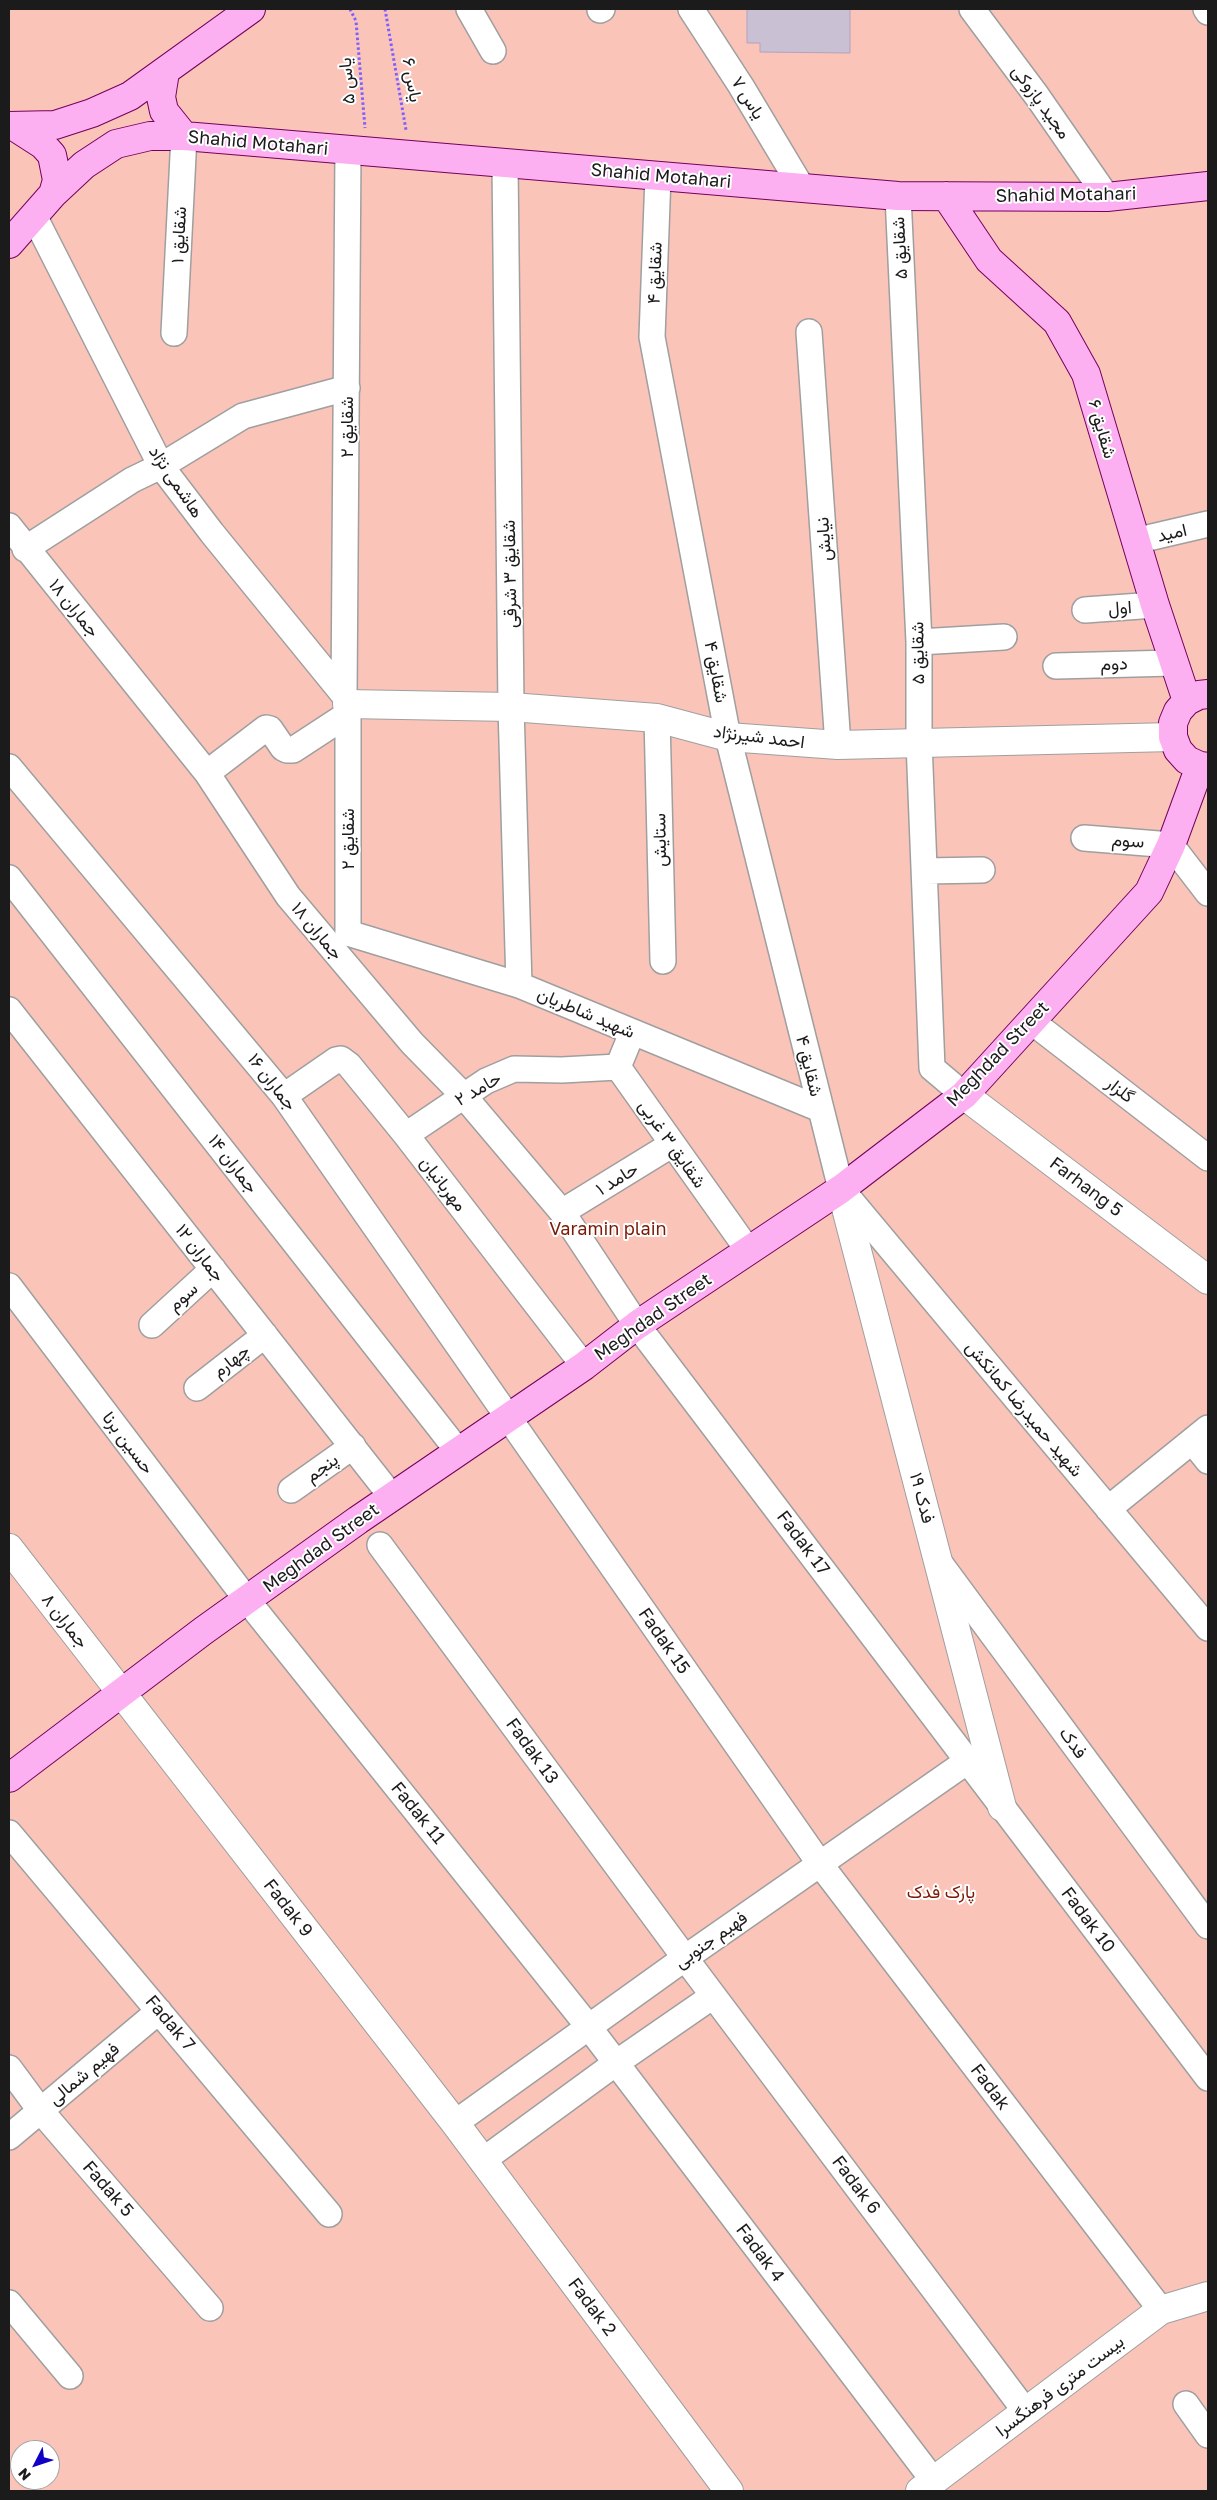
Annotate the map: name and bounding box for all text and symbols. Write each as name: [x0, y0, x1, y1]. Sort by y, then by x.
street label: یاس ۶: [397, 56, 427, 104]
street label: یاس ۵: [334, 57, 360, 105]
street label: مجید پازوکی: [1007, 61, 1075, 143]
street label: یاس ۷: [726, 72, 770, 124]
street label: Shahid Motahari: [187, 126, 329, 160]
street label: Shahid Motahari: [590, 159, 732, 193]
street label: Shahid Motahari: [995, 183, 1137, 207]
street label: شقایق ۱: [167, 206, 191, 264]
street label: شقایق ۵: [888, 216, 912, 280]
street label: شقایق ۴: [643, 242, 667, 304]
street label: شقایق ۲: [336, 396, 358, 458]
street label: شقایق ۶: [1083, 397, 1121, 461]
street label: هاشمی نژاد: [144, 442, 208, 522]
street label: نیایش: [812, 516, 836, 562]
street label: امید: [1155, 519, 1189, 547]
street label: شقایق ۳ شرقی: [498, 520, 522, 628]
street label: جماران ۱۸: [44, 575, 104, 641]
street label: اول: [1107, 596, 1133, 620]
street label: شقایق ۵: [907, 622, 929, 684]
street label: شقایق ۴: [699, 639, 733, 705]
street label: دوم: [1100, 653, 1128, 675]
street label: احمد شیرنژاد: [712, 721, 806, 753]
street label: شقایق ۲: [337, 808, 359, 870]
street label: ستایش: [649, 813, 671, 867]
street label: سوم: [1111, 829, 1145, 853]
street label: جماران ۱۸: [287, 898, 347, 964]
street label: شهید شاطریان: [534, 983, 638, 1043]
street label: Meghdad Street: [942, 997, 1054, 1111]
street label: شقایق ۴: [791, 1033, 827, 1099]
street label: جماران ۱۶: [243, 1049, 301, 1115]
street label: حامد ۲: [451, 1067, 505, 1111]
street label: گلزار: [1102, 1072, 1138, 1108]
street label: شقایق ۳ غربی: [634, 1096, 710, 1192]
street label: جماران ۱۴: [203, 1130, 263, 1198]
street label: مهربانیان: [415, 1152, 471, 1216]
street label: Farhang 5: [1045, 1153, 1127, 1221]
street label: حامد ۱: [592, 1158, 642, 1200]
park label: Varamin plain: [549, 1218, 667, 1240]
street label: جماران ۱۲: [171, 1220, 229, 1286]
street label: Meghdad Street: [590, 1269, 716, 1365]
street label: سوم: [164, 1278, 202, 1316]
street label: شهید حمیدرضا کمانکش: [961, 1337, 1087, 1481]
street label: چهارم: [208, 1340, 254, 1382]
street label: حسین برنا: [97, 1407, 159, 1479]
street label: پنجم: [301, 1449, 343, 1487]
street label: فدک ۱۹: [905, 1470, 939, 1526]
street label: Meghdad Street: [259, 1499, 383, 1597]
street label: Fadak 17: [772, 1507, 834, 1579]
street label: جماران ۸: [37, 1589, 93, 1653]
street label: Fadak 15: [633, 1604, 695, 1678]
street label: Fadak 13: [501, 1714, 563, 1788]
street label: فدک: [1054, 1723, 1092, 1763]
street label: Fadak 11: [386, 1777, 450, 1849]
street label: Fadak 9: [259, 1875, 317, 1941]
park label: پارک فدک: [907, 1881, 975, 1903]
street label: Fadak 10: [1056, 1883, 1120, 1957]
street label: فهیم جنوبی: [670, 1907, 752, 1973]
street label: Fadak 7: [141, 1991, 199, 2055]
street label: فهیم شمالی: [44, 2038, 124, 2110]
street label: Fadak: [966, 2060, 1014, 2114]
street label: Fadak 6: [827, 2152, 885, 2218]
street label: Fadak 5: [78, 2157, 138, 2221]
street label: Fadak 4: [731, 2220, 789, 2286]
street label: Fadak 2: [563, 2274, 621, 2340]
street label: بیست متری فرهنگسرا: [992, 2331, 1128, 2441]
north arrow: [10, 2440, 60, 2490]
text: N: [14, 2465, 34, 2484]

